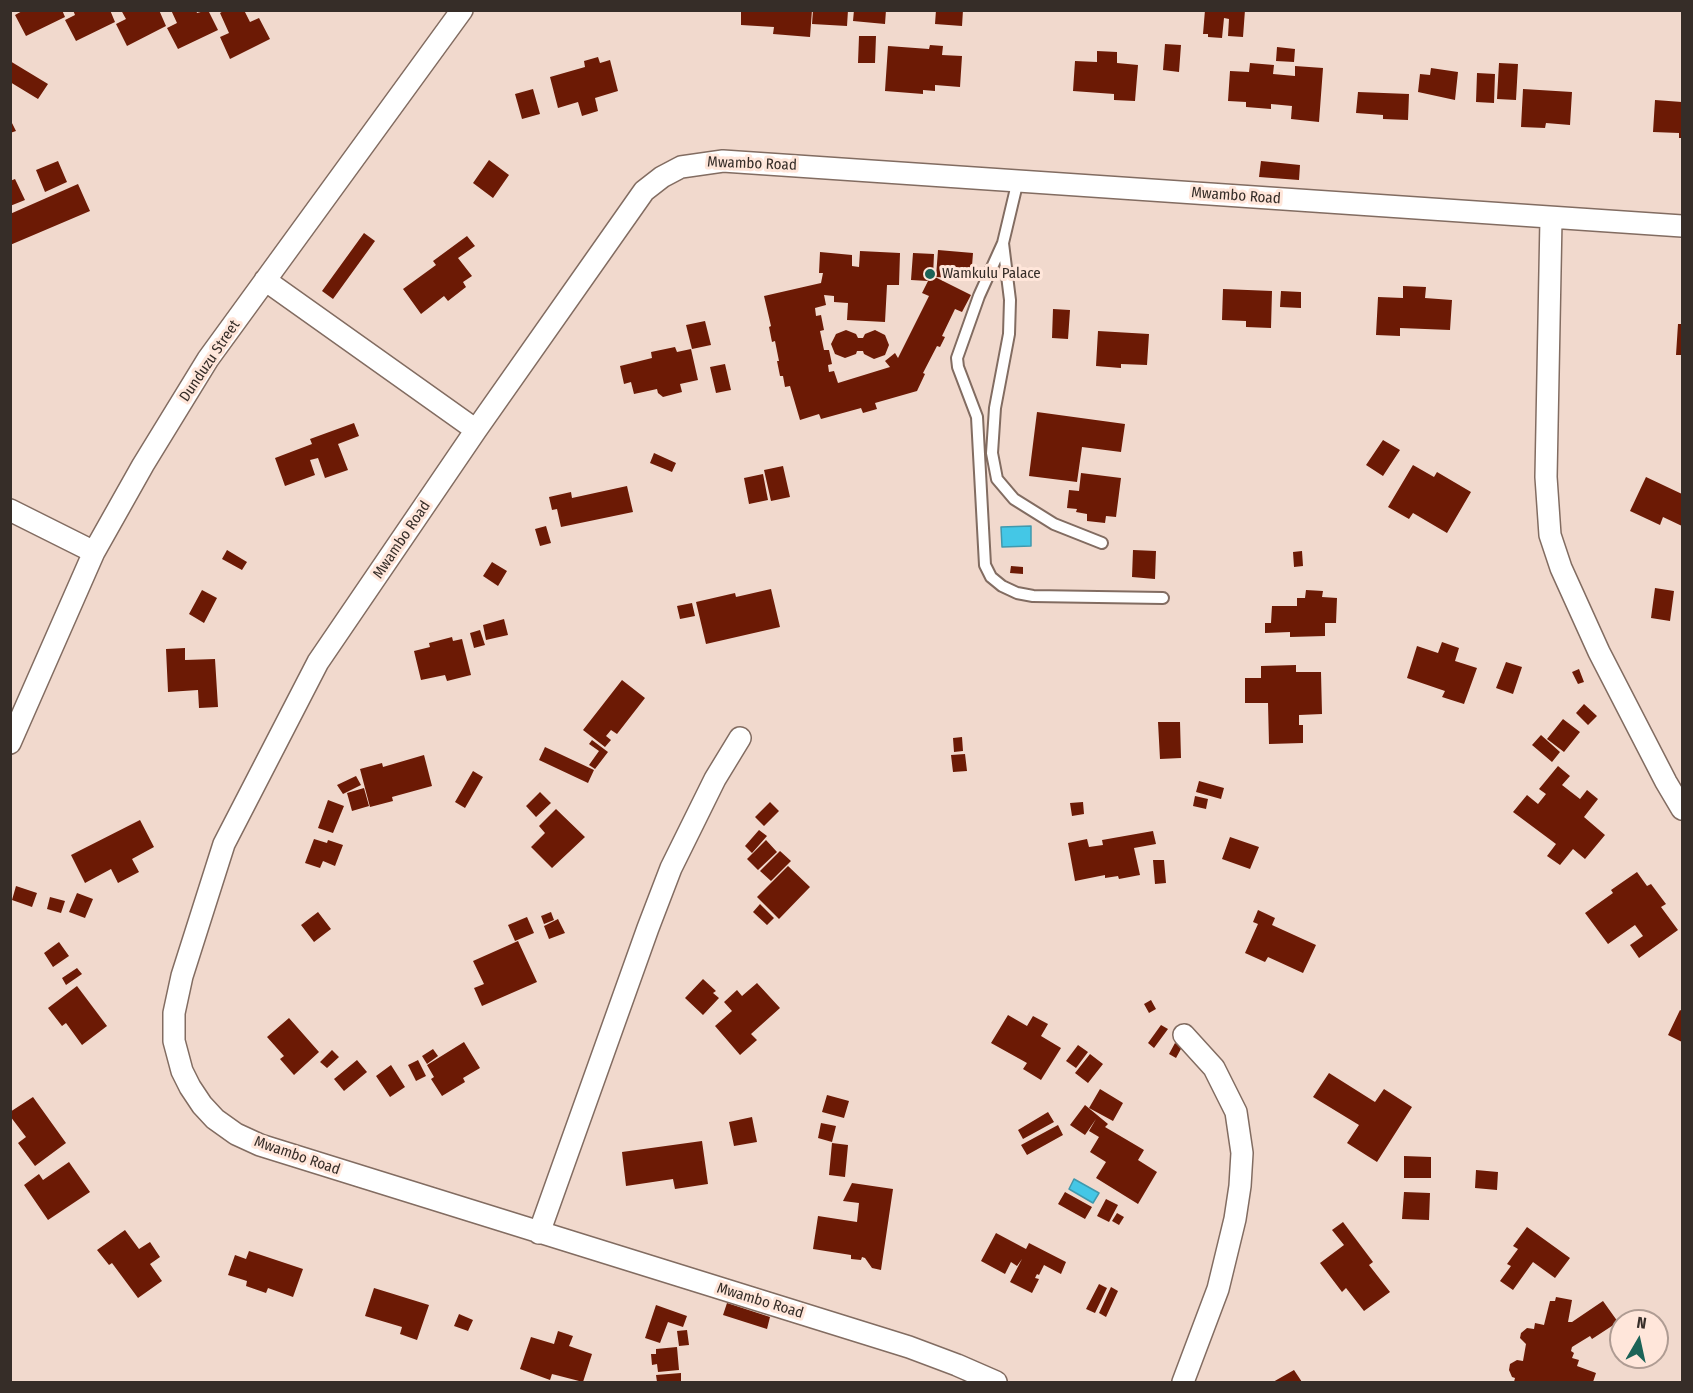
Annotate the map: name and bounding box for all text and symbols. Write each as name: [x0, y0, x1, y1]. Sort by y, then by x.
street label: Mwambo Road: [707, 153, 797, 175]
street label: Mwambo Road: [1191, 184, 1281, 208]
place label: Wamkulu Palace: [942, 265, 1041, 283]
marker: Wamkulu Palace: [923, 267, 937, 281]
street label: Dunduzu Street: [176, 317, 244, 405]
street label: Mwambo Road: [369, 498, 435, 582]
street label: Mwambo Road: [252, 1133, 342, 1179]
street label: Mwambo Road: [714, 1279, 806, 1323]
north arrow: [1609, 1309, 1669, 1369]
text: N: [1635, 1313, 1648, 1333]

